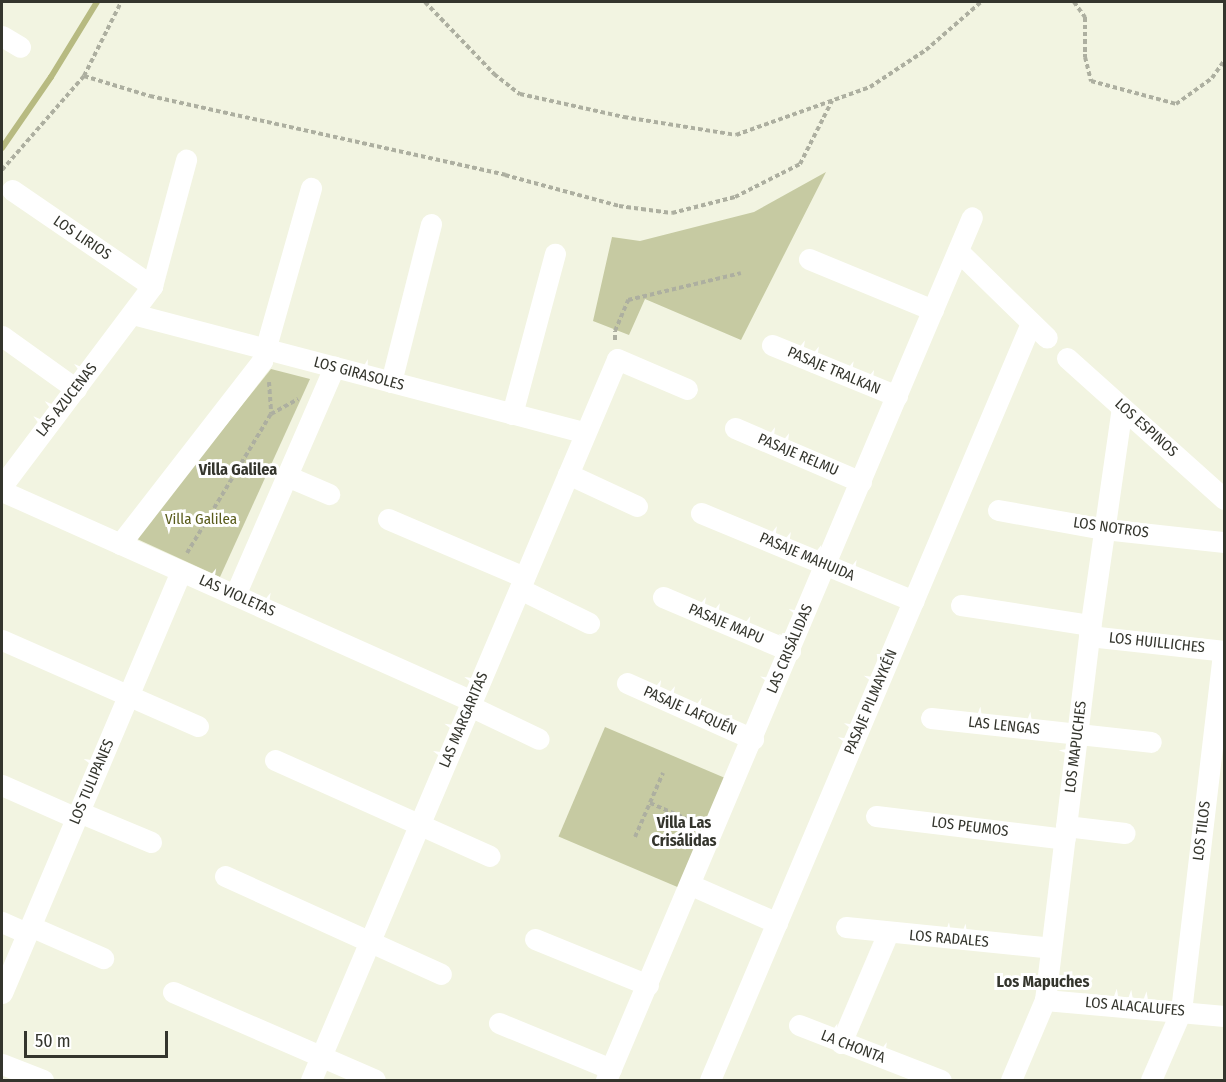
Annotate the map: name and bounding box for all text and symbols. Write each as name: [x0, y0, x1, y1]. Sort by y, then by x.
street label: LOS LIRIOS: [50, 212, 114, 264]
street label: PASAJE TRALKAN: [785, 343, 883, 399]
street label: LOS GIRASOLES: [312, 353, 406, 395]
street label: LAS AZUCENAS: [33, 360, 101, 440]
street label: LOS ESPINOS: [1111, 395, 1181, 461]
street label: PASAJE RELMU: [755, 430, 841, 480]
district label: Villa Galilea: [199, 460, 277, 480]
park label: Villa Galilea: [165, 511, 237, 529]
street label: LOS NOTROS: [1072, 514, 1150, 542]
street label: PASAJE MAHUIDA: [757, 529, 857, 585]
street label: LAS VIOLETAS: [196, 571, 278, 621]
street label: PASAJE MAPU: [686, 600, 766, 648]
street label: LAS CRISÁLIDAS: [763, 602, 817, 696]
street label: LOS HUILLICHES: [1108, 629, 1206, 657]
street label: PASAJE PILMAYKÉN: [841, 647, 901, 757]
street label: LAS MARGARITAS: [436, 669, 492, 771]
street label: PASAJE LAFQUÉN: [641, 682, 739, 740]
street label: LOS MAPUCHES: [1061, 700, 1091, 794]
street label: LAS LENGAS: [967, 713, 1041, 739]
street label: LOS TULIPANES: [66, 737, 118, 827]
street label: LOS TILOS: [1189, 800, 1215, 862]
district label: Villa Las Crisálidas: [651, 813, 717, 851]
street label: LOS PEUMOS: [930, 813, 1010, 841]
street label: LOS RADALES: [908, 927, 990, 951]
district label: Los Mapuches: [997, 972, 1089, 992]
street label: LOS ALACALUFES: [1084, 994, 1186, 1020]
scale bar: [27, 1019, 171, 1057]
street label: LA CHONTA: [818, 1027, 888, 1067]
text: 50 m: [35, 1030, 71, 1052]

